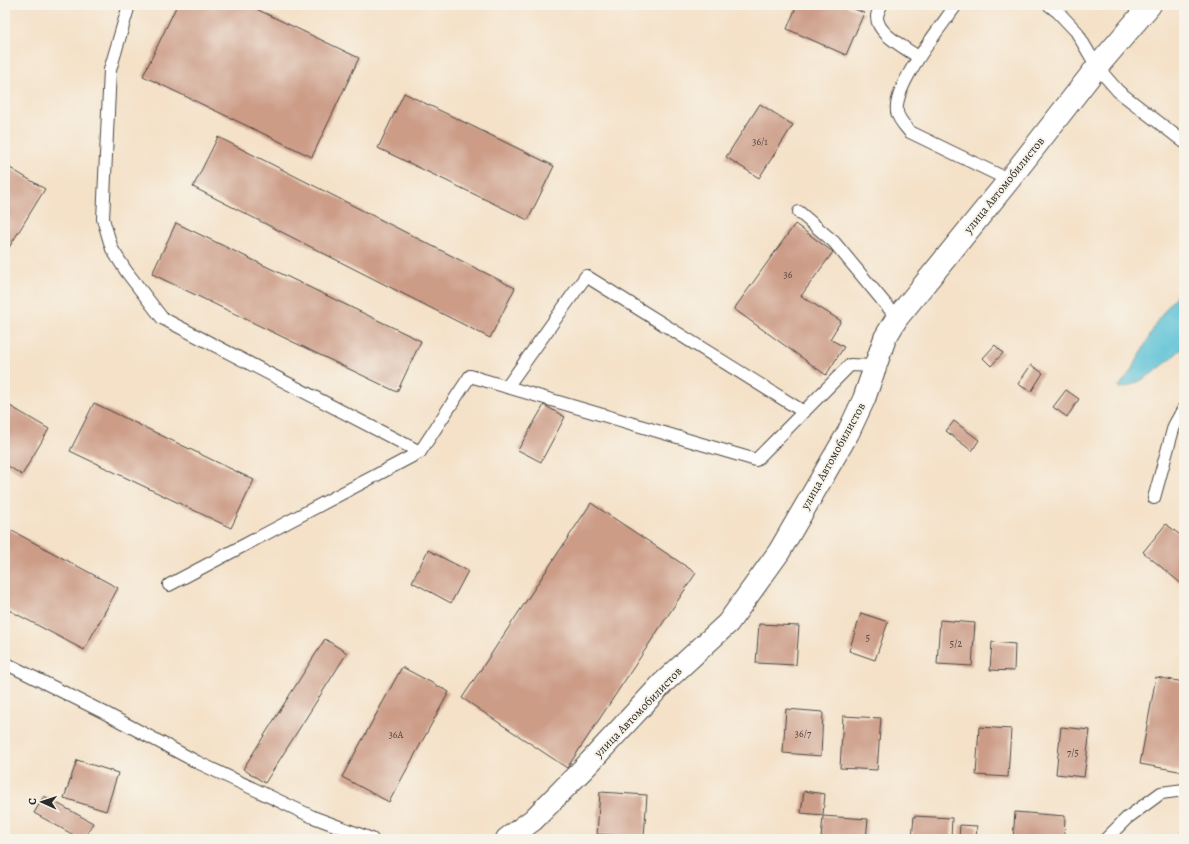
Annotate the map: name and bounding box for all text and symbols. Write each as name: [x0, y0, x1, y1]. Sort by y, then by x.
street label: улица Автомобилистов: [960, 133, 1048, 237]
house number: 36/1: [752, 135, 768, 148]
house number: 36: [784, 268, 793, 281]
street label: улица Автомобилистов: [797, 400, 869, 513]
house number: 5: [866, 631, 870, 644]
house number: 5/2: [950, 637, 962, 650]
street label: улица Автомобилистов: [590, 663, 686, 761]
house number: 36/7: [795, 727, 812, 740]
house number: 36А: [389, 728, 403, 741]
house number: 7/5: [1067, 746, 1079, 759]
north arrow: [22, 782, 62, 822]
text: С: [25, 798, 40, 805]

